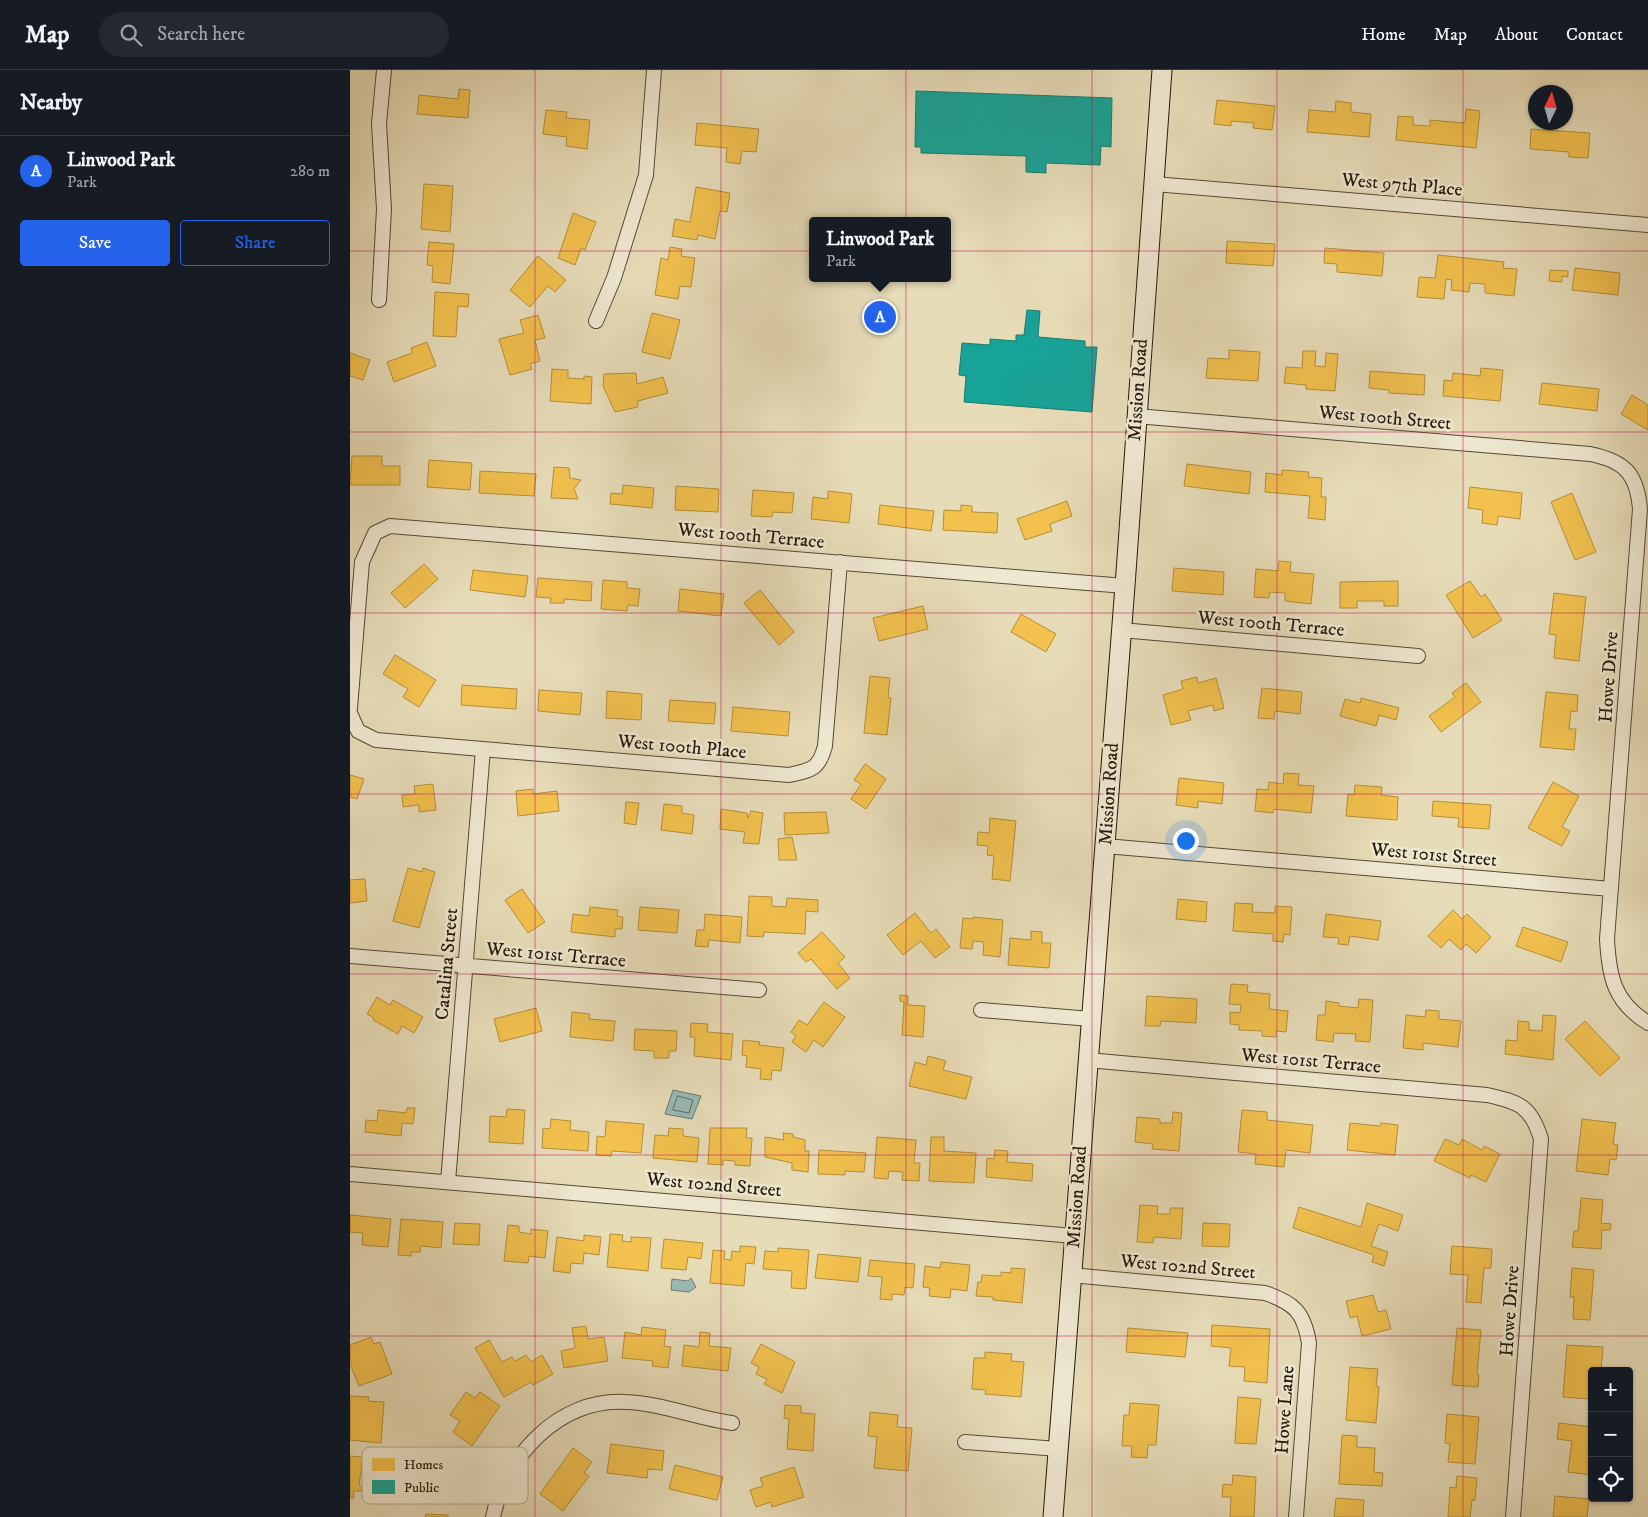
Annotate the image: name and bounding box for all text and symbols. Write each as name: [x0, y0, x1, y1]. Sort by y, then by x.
search box: [99, 12, 449, 57]
text: Map: [25, 20, 69, 50]
icon: search: [117, 21, 145, 49]
text: Search here: [157, 23, 245, 46]
text: Home: [1361, 24, 1406, 46]
text: Map: [1434, 24, 1467, 46]
text: About: [1495, 24, 1538, 46]
text: Contact: [1566, 24, 1623, 46]
north arrow: [1528, 85, 1573, 130]
text: Nearby: [20, 90, 82, 116]
text: Linwood Park: [67, 149, 175, 172]
text: A: [31, 161, 41, 181]
text: 280 m: [290, 161, 330, 181]
street label: West 97th Place: [1340, 168, 1464, 202]
text: Park: [67, 172, 97, 192]
popup: [809, 217, 951, 282]
button: Save: [20, 220, 170, 266]
button: Share: [180, 220, 330, 266]
text: Linwood Park: [826, 228, 934, 251]
text: Park: [826, 251, 856, 271]
pin: A: [864, 298, 896, 336]
street label: Mission Road: [1123, 338, 1153, 442]
street label: West 100th Street: [1317, 401, 1452, 435]
street label: West 100th Terrace: [676, 518, 825, 554]
street label: West 100th Terrace: [1196, 606, 1345, 642]
street label: Howe Drive: [1594, 631, 1624, 723]
street label: West 100th Place: [616, 730, 747, 764]
street label: Mission Road: [1094, 742, 1124, 846]
your location: [1173, 828, 1199, 854]
street label: West 101st Street: [1369, 838, 1498, 872]
street label: Catalina Street: [431, 907, 463, 1021]
street label: West 101st Terrace: [484, 937, 627, 973]
street label: West 101st Terrace: [1239, 1043, 1382, 1079]
street label: Mission Road: [1062, 1145, 1092, 1249]
street label: West 102nd Street: [644, 1168, 783, 1202]
street label: West 102nd Street: [1118, 1250, 1257, 1284]
street label: Howe Drive: [1495, 1265, 1525, 1357]
street label: Howe Lane: [1270, 1365, 1300, 1455]
map controls: [1588, 1367, 1633, 1502]
button: +: [1588, 1367, 1633, 1412]
button: −: [1588, 1412, 1633, 1457]
legend: [362, 1447, 528, 1504]
text: Homes: [404, 1456, 444, 1474]
button: locate: [1588, 1457, 1633, 1502]
text: Public: [404, 1479, 439, 1497]

